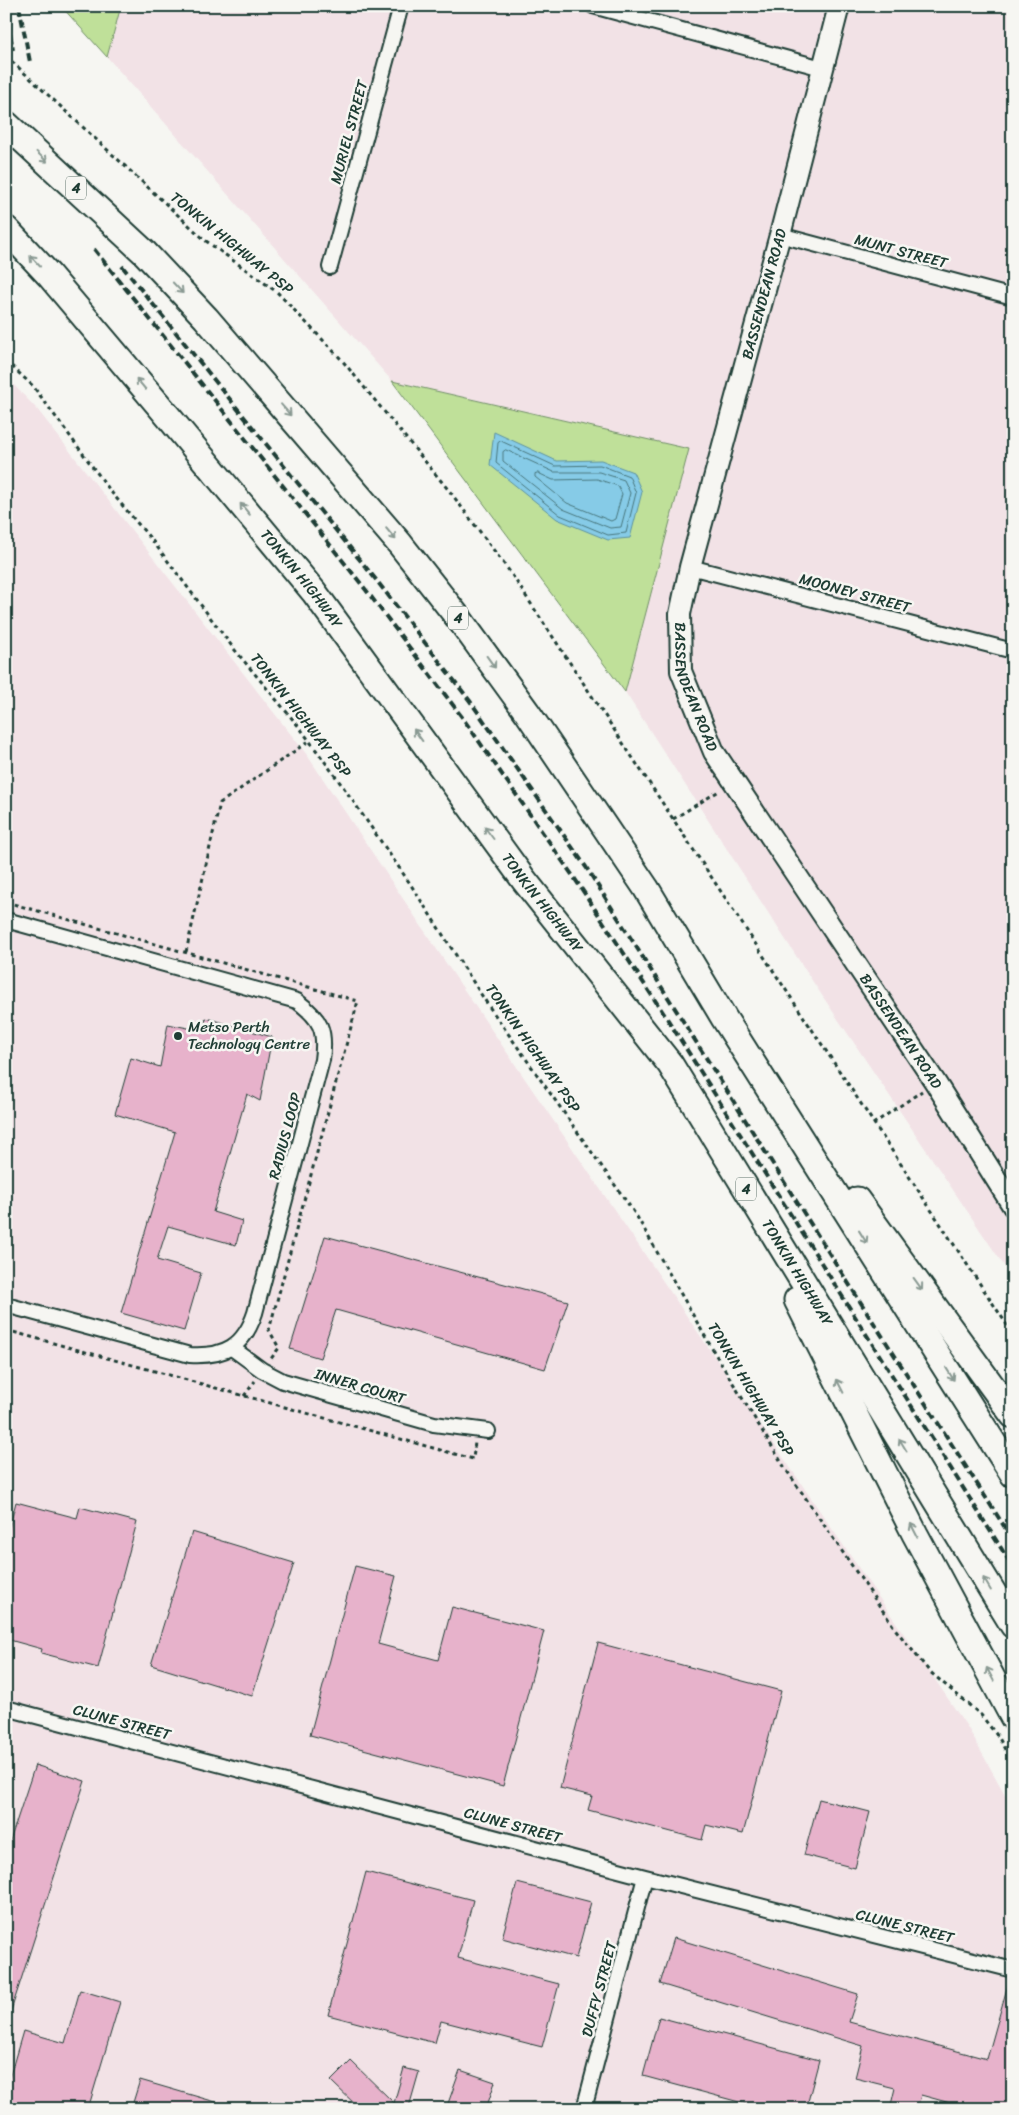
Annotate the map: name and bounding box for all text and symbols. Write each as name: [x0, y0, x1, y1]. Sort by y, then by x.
street label: MURIEL STREET: [323, 76, 376, 187]
one-way arrow: [36, 151, 48, 163]
road number: 4: [66, 177, 86, 200]
street label: TONKIN HIGHWAY PSP: [164, 185, 300, 301]
street label: BASSENDEAN ROAD: [734, 226, 794, 362]
street label: MUNT STREET: [852, 226, 952, 276]
one-way arrow: [29, 254, 41, 267]
one-way arrow: [172, 282, 184, 295]
one-way arrow: [136, 378, 147, 391]
one-way arrow: [280, 404, 291, 417]
one-way arrow: [240, 503, 251, 516]
street label: TONKIN HIGHWAY: [254, 523, 350, 635]
one-way arrow: [386, 527, 397, 540]
street label: MOONEY STREET: [797, 566, 915, 621]
road number: 4: [448, 606, 468, 630]
street label: BASSENDEAN ROAD: [667, 622, 725, 755]
street label: TONKIN HIGHWAY PSP: [244, 647, 358, 783]
one-way arrow: [486, 655, 496, 669]
one-way arrow: [413, 728, 423, 742]
one-way arrow: [484, 827, 495, 840]
street label: TONKIN HIGHWAY: [495, 847, 591, 959]
street label: BASSENDEAN ROAD: [853, 968, 949, 1094]
street label: TONKIN HIGHWAY PSP: [479, 978, 588, 1118]
place label: Metso Perth Technology Centre: [188, 1014, 311, 1057]
marker: Metso Perth Technology Centre: [172, 1030, 184, 1042]
street label: RADIUS LOOP: [261, 1089, 309, 1182]
road number: 4: [736, 1178, 756, 1200]
street label: TONKIN HIGHWAY: [755, 1214, 841, 1332]
one-way arrow: [857, 1230, 868, 1244]
one-way arrow: [913, 1277, 924, 1290]
street label: TONKIN HIGHWAY PSP: [701, 1317, 802, 1461]
street label: INNER COURT: [310, 1360, 410, 1412]
one-way arrow: [945, 1367, 955, 1381]
one-way arrow: [835, 1378, 845, 1393]
one-way arrow: [897, 1439, 907, 1453]
one-way arrow: [909, 1523, 919, 1538]
one-way arrow: [982, 1577, 992, 1591]
one-way arrow: [985, 1667, 994, 1682]
street label: CLUNE STREET: [70, 1696, 175, 1748]
street label: CLUNE STREET: [461, 1799, 566, 1851]
street label: CLUNE STREET: [853, 1901, 958, 1951]
street label: DUFFY STREET: [574, 1937, 625, 2040]

